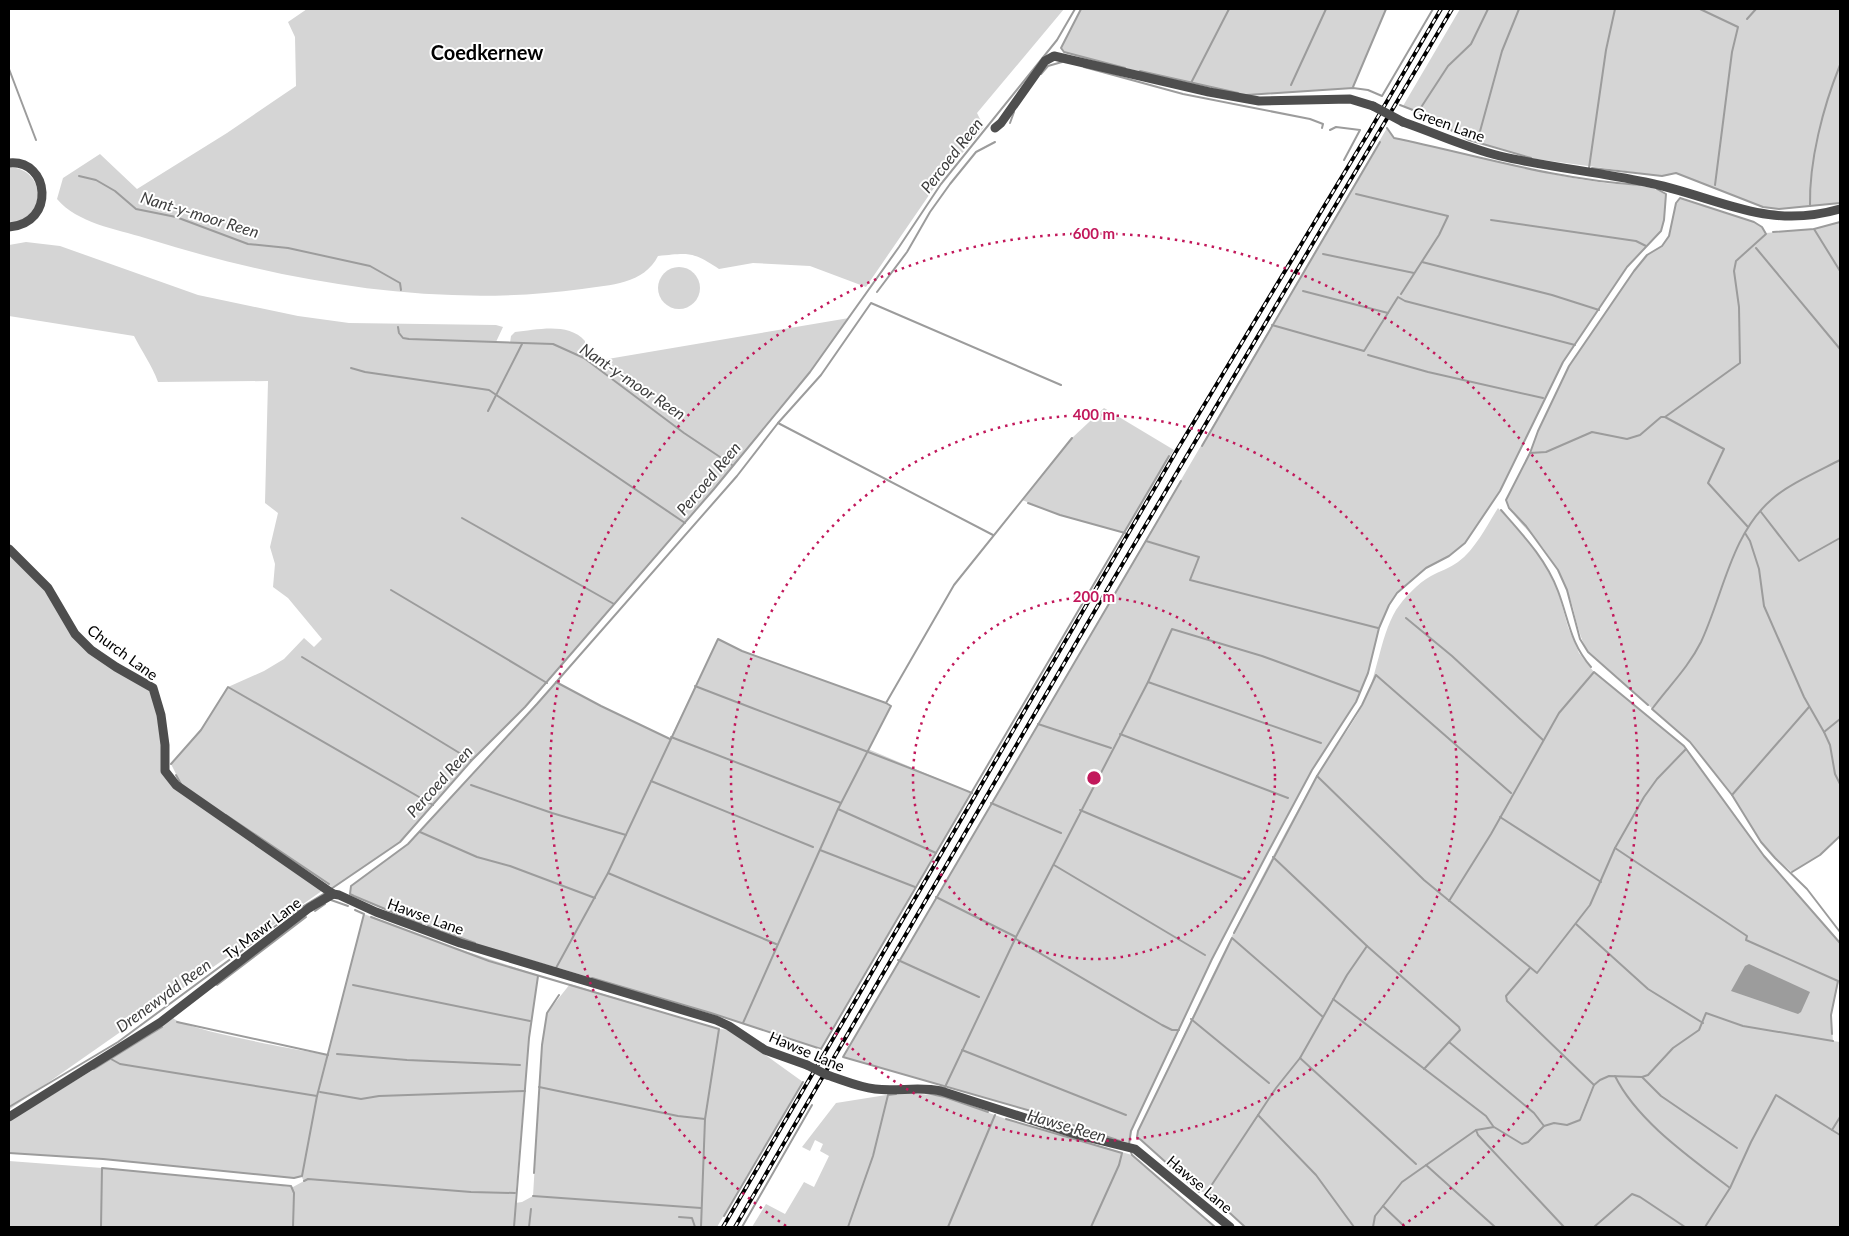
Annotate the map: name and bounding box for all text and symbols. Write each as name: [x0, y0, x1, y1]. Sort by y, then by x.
district label: Coedkernew: [431, 40, 543, 64]
street label: Green Lane: [1410, 103, 1488, 145]
water label: Percoed Reen: [916, 114, 986, 196]
water label: Nant-y-moor Reen: [139, 187, 261, 241]
text: 600 m: [1073, 224, 1115, 242]
water label: Nant-y-moor Reen: [577, 339, 689, 423]
text: 400 m: [1073, 405, 1115, 423]
water label: Percoed Reen: [672, 438, 744, 518]
text: 200 m: [1073, 587, 1115, 605]
street label: Church Lane: [84, 620, 162, 684]
water label: Percoed Reen: [402, 741, 476, 821]
centre of rings: [1085, 769, 1103, 787]
street label: Ty Mawr Lane: [220, 893, 304, 963]
street label: Hawse Lane: [385, 894, 467, 938]
water label: Drenewydd Reen: [112, 954, 214, 1036]
street label: Hawse Lane: [767, 1027, 847, 1075]
water label: Hawse Reen: [1025, 1105, 1109, 1145]
street label: Hawse Lane: [1164, 1151, 1237, 1217]

